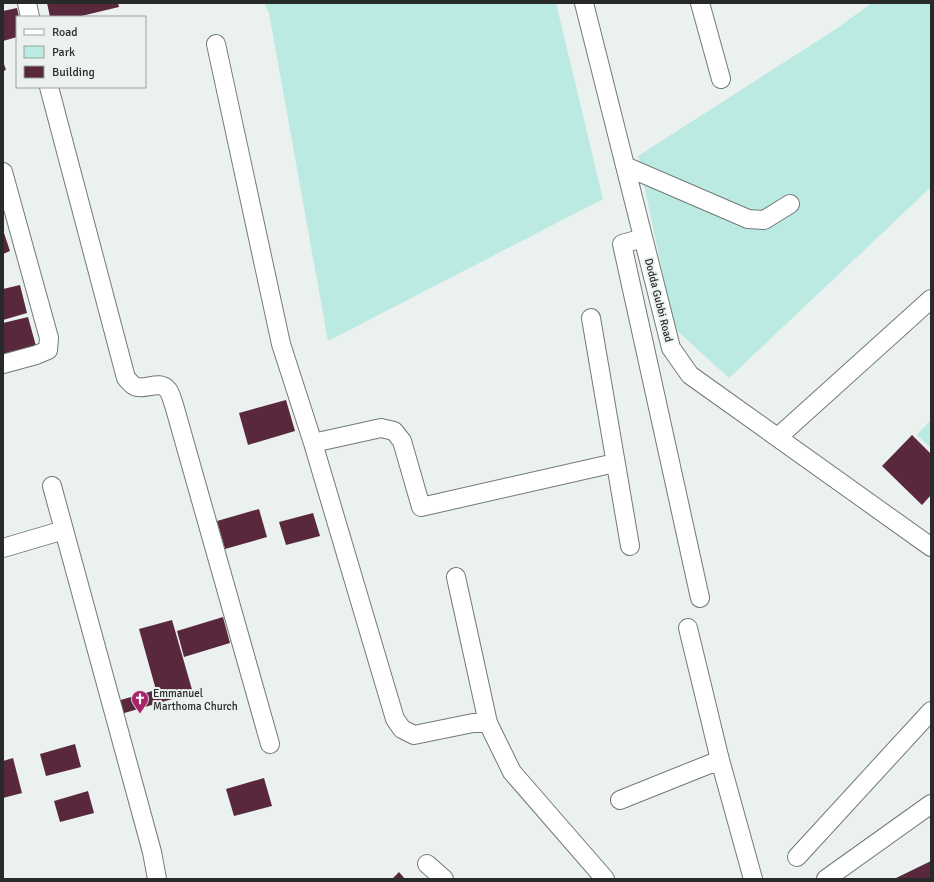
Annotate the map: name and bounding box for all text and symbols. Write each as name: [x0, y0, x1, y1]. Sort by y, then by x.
legend: [16, 16, 146, 88]
text: Road: [52, 25, 78, 40]
text: Park: [52, 45, 75, 60]
text: Building: [52, 65, 95, 80]
street label: Dodda Gubbi Road: [642, 257, 675, 344]
place label: Emmanuel Marthoma Church: [153, 687, 238, 713]
church icon: Emmanuel Marthoma Church: [130, 689, 150, 714]

